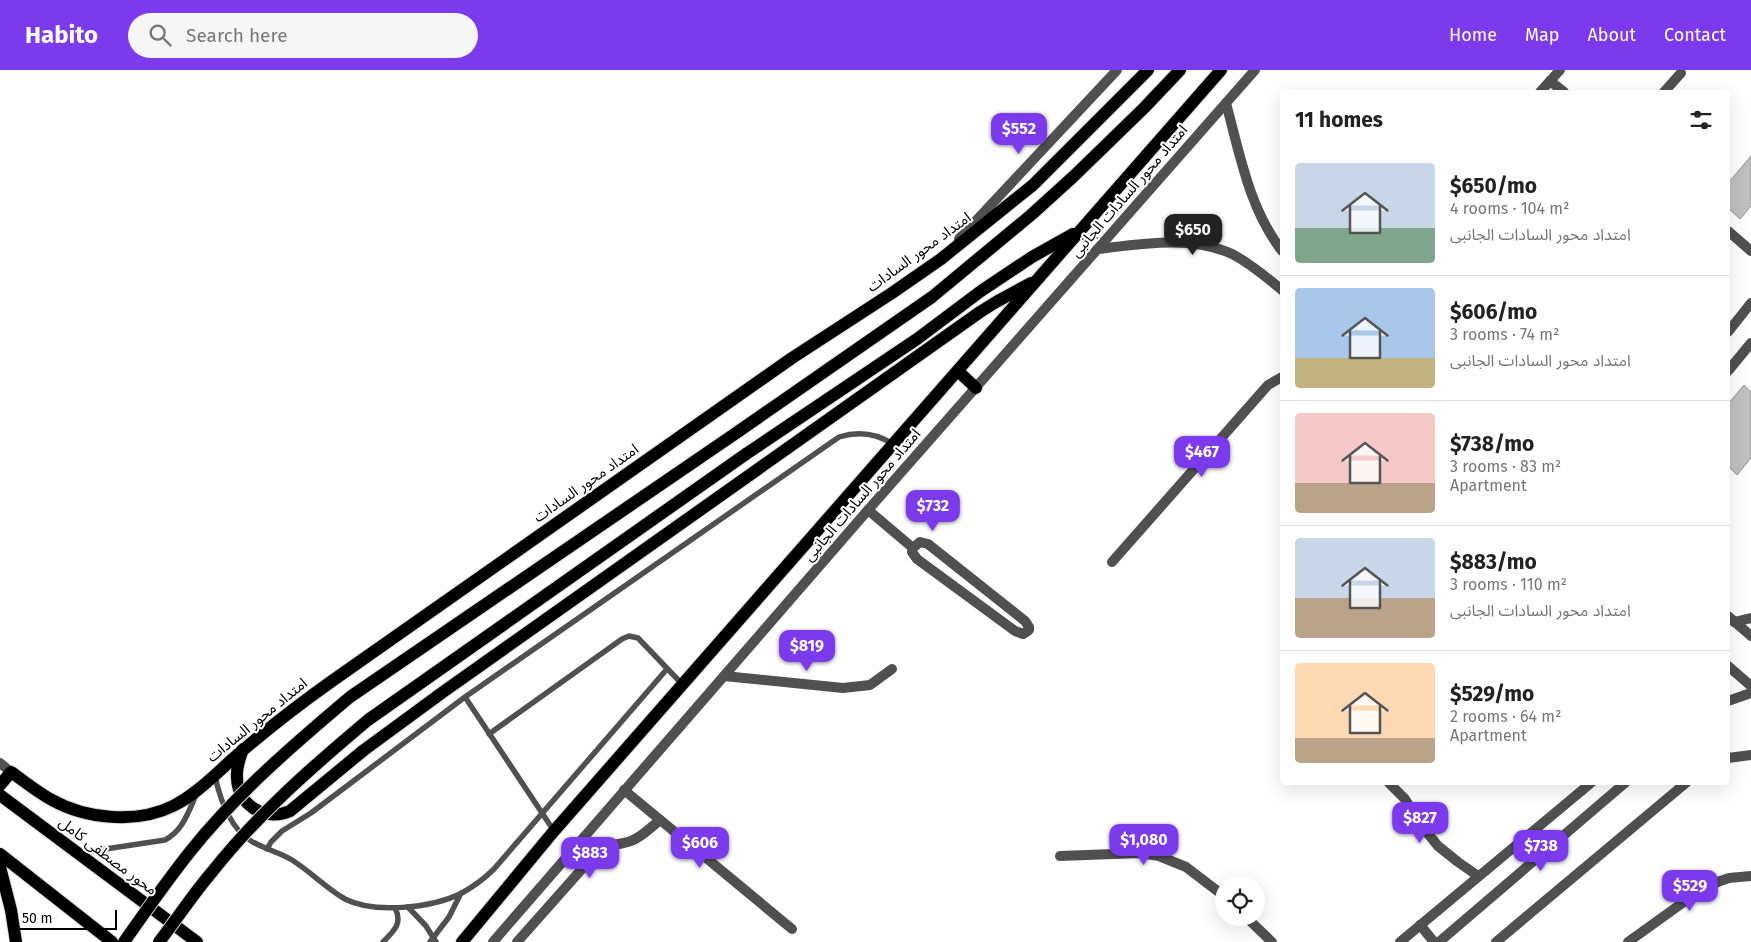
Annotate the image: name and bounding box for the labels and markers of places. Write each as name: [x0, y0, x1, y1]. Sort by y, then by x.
pin: $552: [989, 112, 1049, 155]
pin: $650: [1163, 214, 1223, 256]
pin: $467: [1172, 436, 1232, 478]
pin: $732: [903, 490, 963, 532]
pin: $819: [777, 630, 837, 672]
pin: $827: [1390, 802, 1450, 844]
pin: $1,080: [1103, 824, 1185, 866]
pin: $606: [670, 826, 730, 869]
pin: $738: [1511, 830, 1571, 872]
pin: $883: [560, 836, 620, 879]
pin: $529: [1660, 870, 1720, 912]

